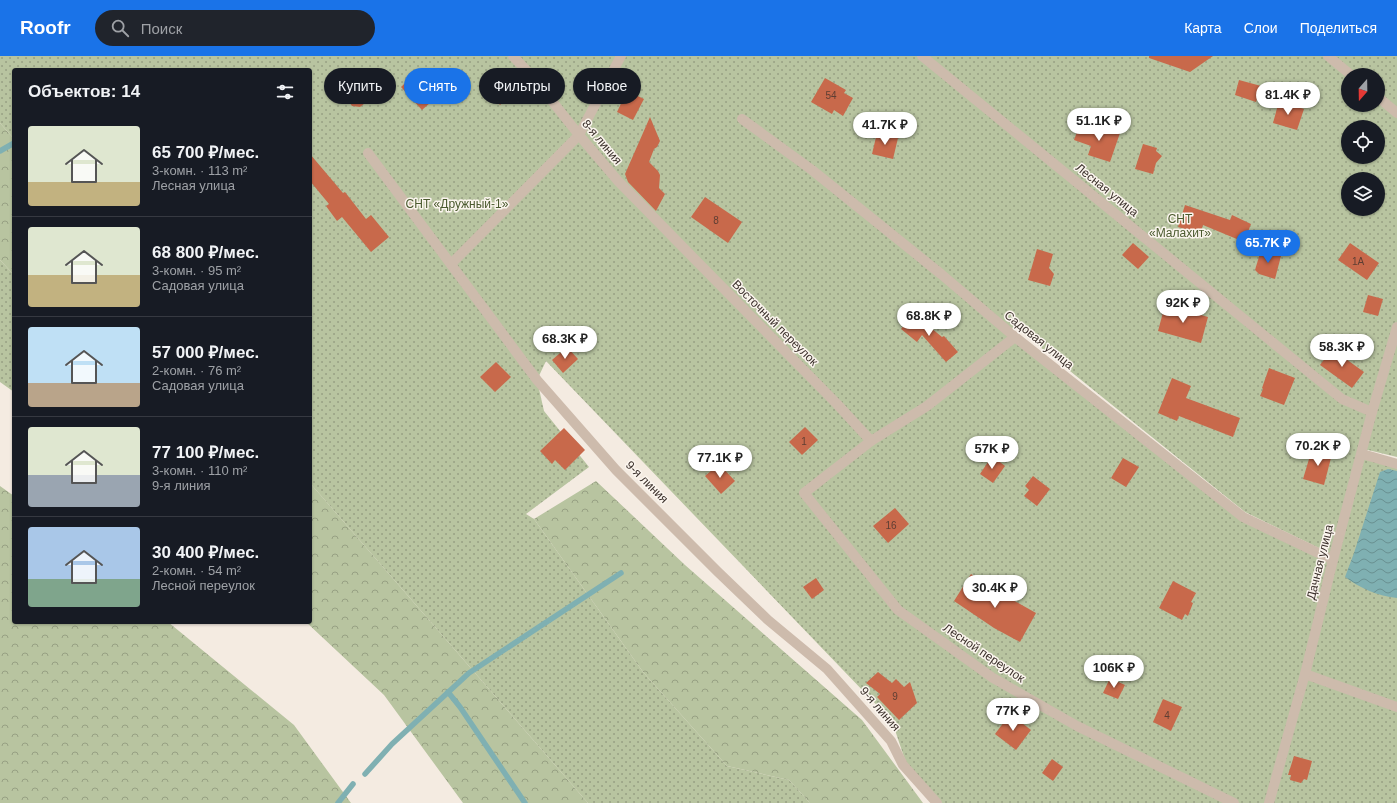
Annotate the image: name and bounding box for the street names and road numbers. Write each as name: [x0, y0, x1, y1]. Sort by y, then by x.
street label: 8-я линия: [579, 117, 625, 167]
street label: Лесная улица: [1073, 160, 1141, 220]
street label: Восточный переулок: [729, 277, 821, 369]
street label: Садовая улица: [1002, 308, 1077, 372]
street label: 9-я линия: [623, 458, 671, 506]
street label: Дачная улица: [1304, 523, 1336, 601]
street label: Лесной переулок: [941, 621, 1028, 686]
street label: 9-я линия: [857, 684, 903, 734]

